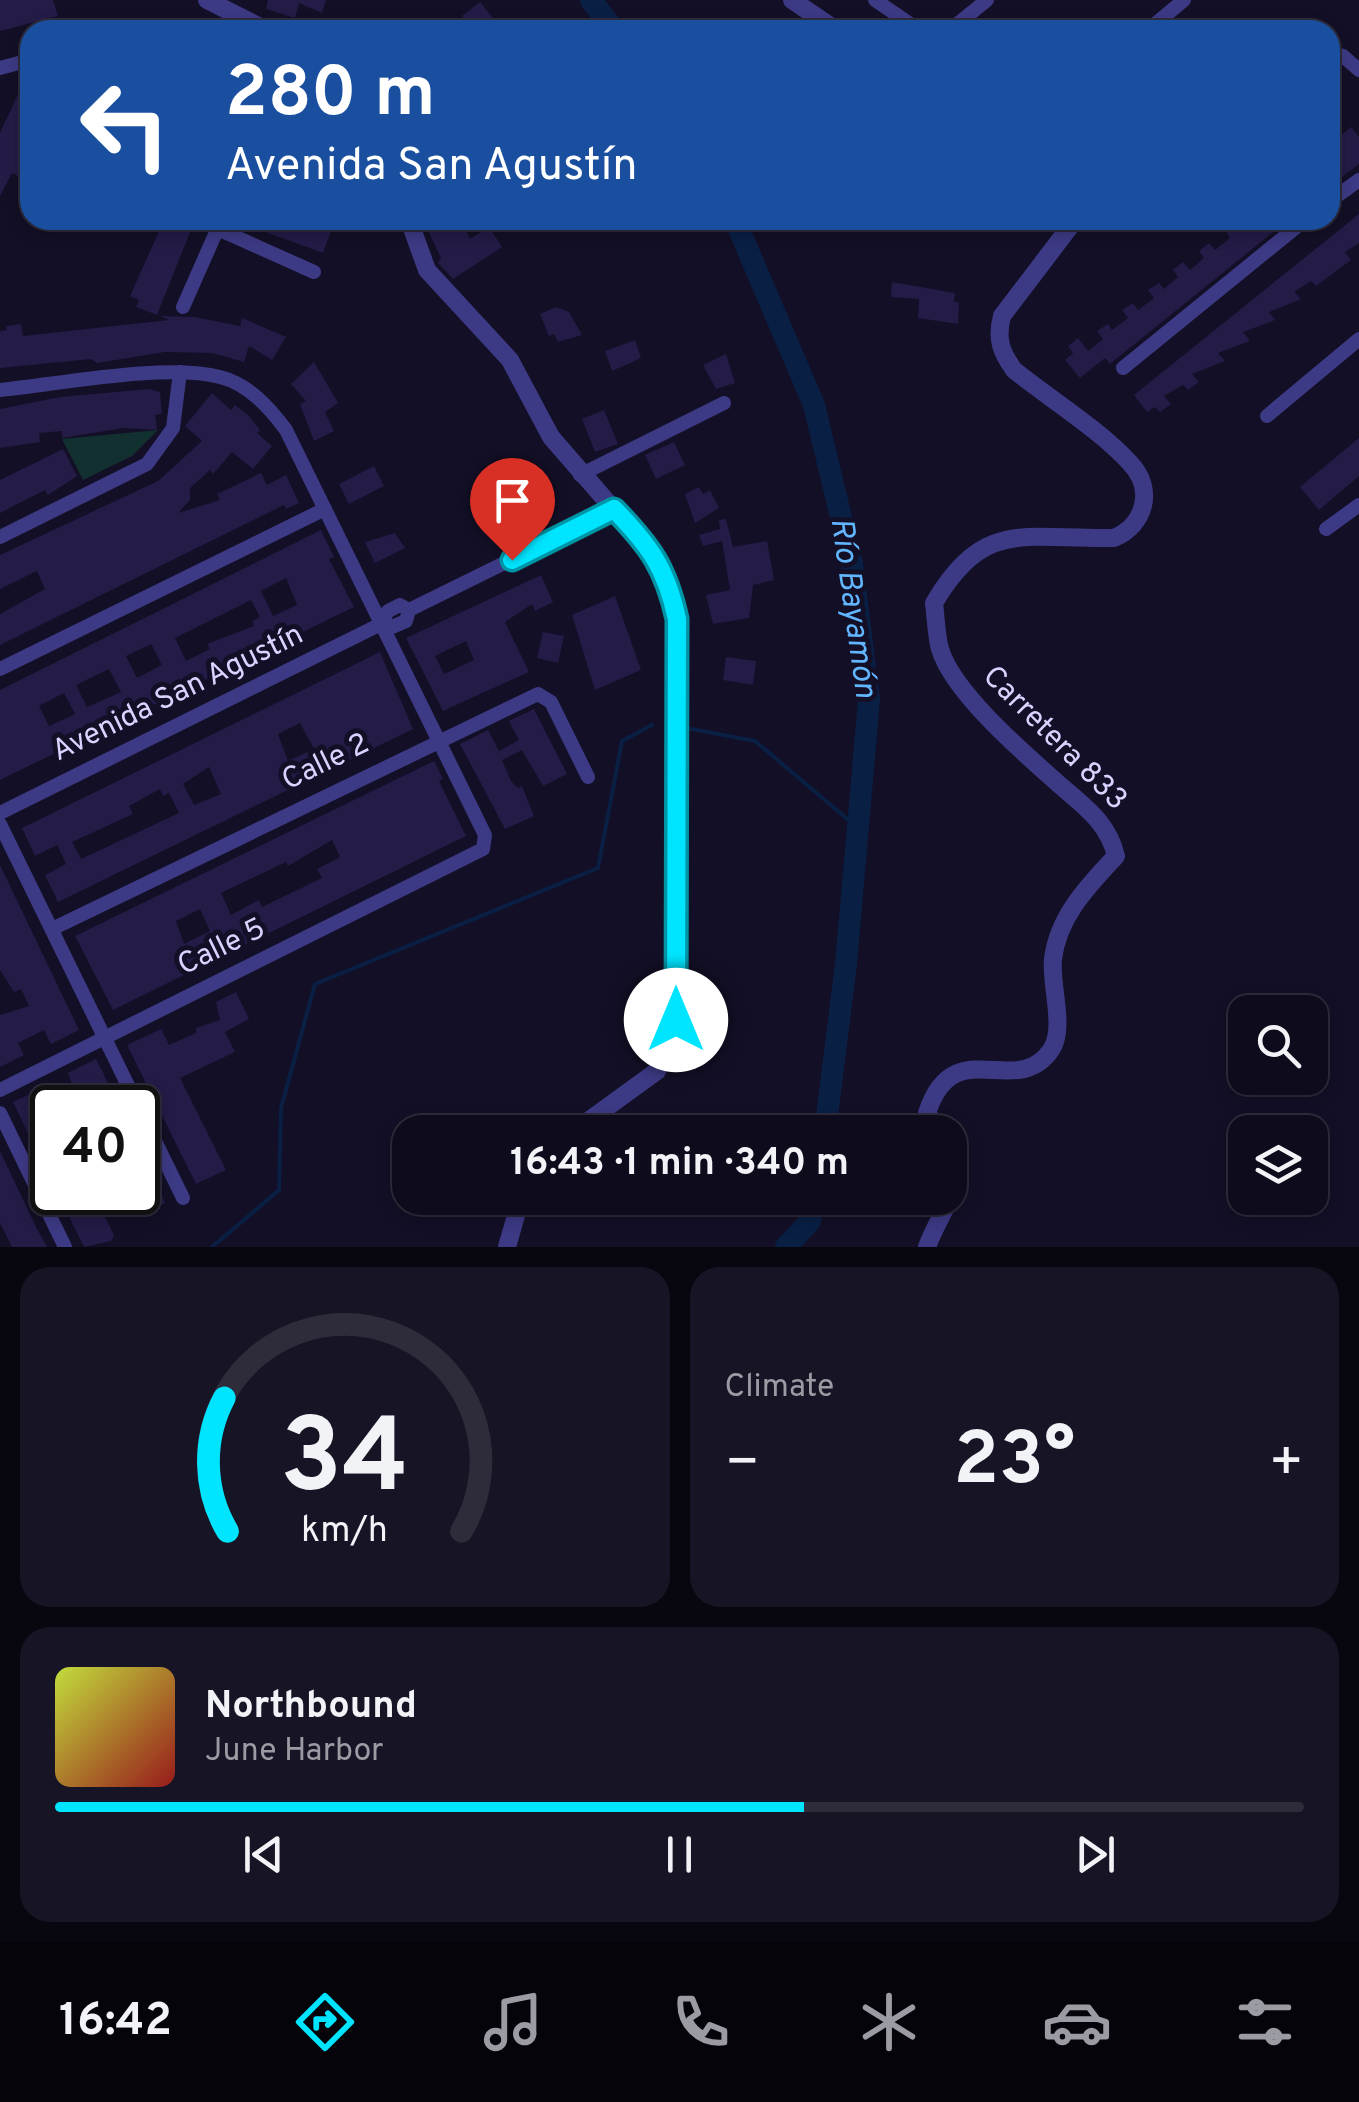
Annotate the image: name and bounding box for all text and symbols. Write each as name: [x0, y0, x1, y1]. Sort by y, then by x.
text: 280 m: [225, 52, 436, 141]
icon: left: [60, 60, 190, 190]
text: Avenida San Agustín: [225, 139, 638, 196]
pin: [470, 458, 555, 561]
icon: arrive: [485, 473, 540, 528]
water label: Río Bayamón: [820, 515, 885, 701]
street label: Avenida San Agustín: [46, 617, 310, 771]
street label: Carretera 833: [974, 659, 1134, 819]
street label: Calle 2: [276, 726, 376, 800]
street label: Calle 5: [172, 911, 272, 985]
position arrow: [624, 968, 728, 1072]
map controls: [1228, 995, 1328, 1215]
button: search: [1228, 995, 1328, 1095]
speed limit sign: 40: [30, 1085, 160, 1215]
button: layers: [1228, 1115, 1328, 1215]
text: 16:43 · 1 min · 340 m: [510, 1140, 849, 1189]
text: Climate: [725, 1368, 834, 1408]
text: 34: [280, 1397, 409, 1529]
text: 23°: [953, 1416, 1075, 1511]
text: −: [725, 1430, 760, 1500]
text: +: [1269, 1430, 1304, 1500]
text: km/h: [301, 1509, 388, 1555]
text: Northbound: [205, 1683, 417, 1732]
text: June Harbor: [205, 1732, 384, 1772]
icon: previous: [236, 1827, 291, 1882]
icon: pause: [652, 1827, 707, 1882]
icon: next: [1068, 1827, 1123, 1882]
icon: directions: [290, 1987, 360, 2057]
icon: music: [478, 1987, 548, 2057]
icon: phone: [666, 1987, 736, 2057]
icon: climate: [854, 1987, 924, 2057]
icon: car: [1042, 1987, 1112, 2057]
icon: filters: [1230, 1987, 1300, 2057]
text: 16:42: [59, 1994, 172, 2051]

